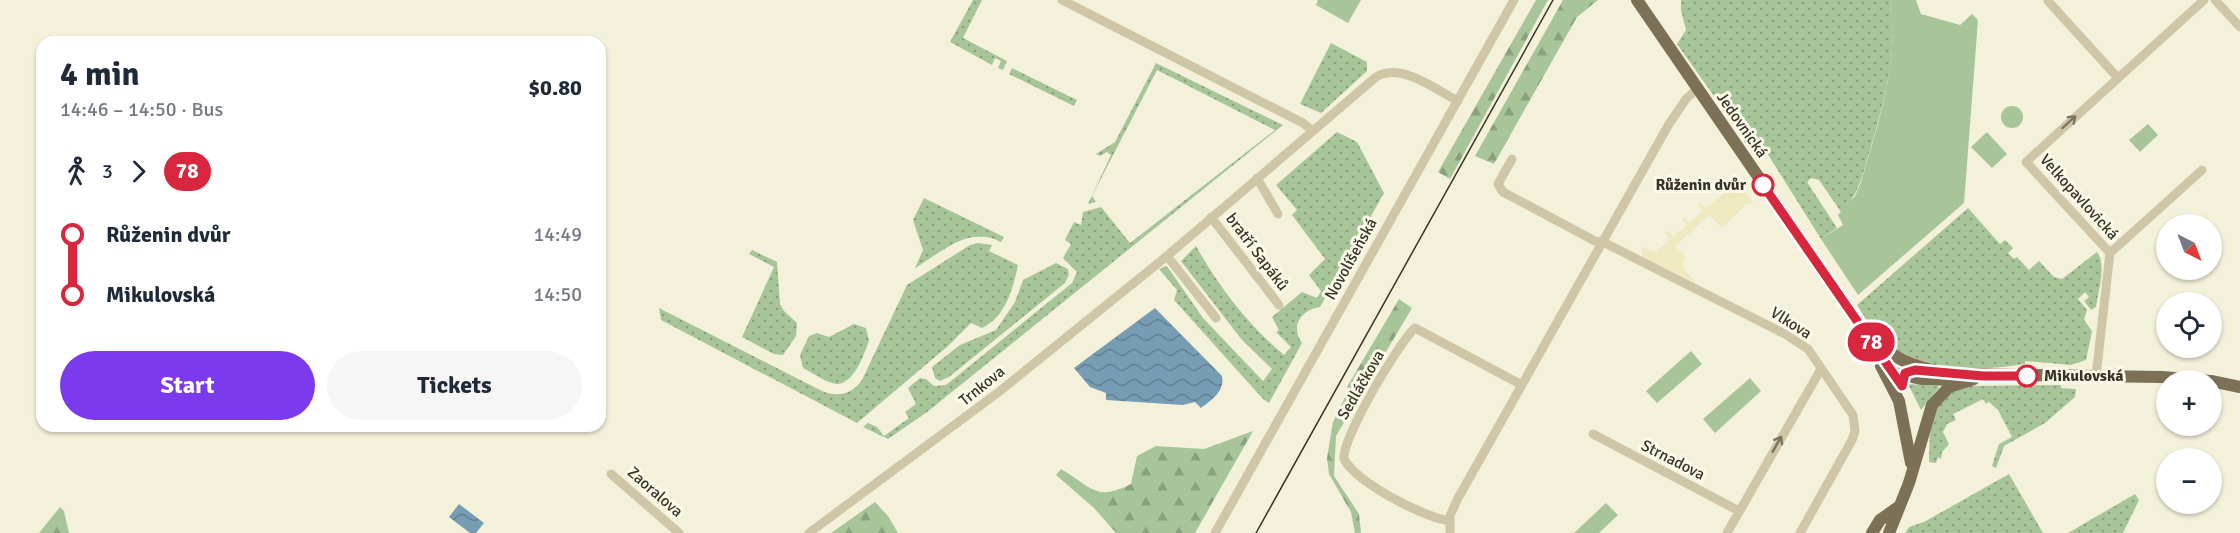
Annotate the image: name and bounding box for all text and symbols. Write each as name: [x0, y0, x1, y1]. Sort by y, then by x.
text: 4 min: [60, 54, 140, 95]
text: $0.80: [528, 74, 582, 101]
street label: Jedovnická: [1712, 88, 1772, 162]
text: 14:46 – 14:50 · Bus: [60, 97, 223, 122]
one-way arrow: [2061, 116, 2076, 130]
street label: Velkopavlovická: [2035, 150, 2123, 244]
icon: walk: [60, 155, 93, 188]
icon: forward: [122, 155, 155, 188]
text: 78: [176, 158, 199, 184]
text: 3: [102, 159, 113, 184]
marker: Růženin dvůr: [1752, 174, 1774, 196]
place label: Růženin dvůr: [1655, 175, 1747, 195]
street label: bratří Sapáků: [1221, 209, 1293, 295]
north arrow: [2156, 214, 2222, 280]
map controls: [2156, 214, 2222, 514]
street label: Novolíšeňská: [1320, 215, 1382, 303]
text: Růženin dvůr: [106, 221, 231, 248]
text: 14:49: [533, 222, 582, 247]
text: Mikulovská: [106, 281, 215, 308]
text: 14:50: [533, 282, 582, 307]
button: locate: [2156, 292, 2222, 358]
street label: Vlkova: [1767, 303, 1815, 343]
line badge: 78: [1844, 322, 1898, 362]
text: 78: [1860, 329, 1882, 355]
street label: Sedláčkova: [1333, 347, 1389, 423]
button: Start: [60, 351, 315, 420]
button: Tickets: [327, 351, 582, 420]
street label: Trnkova: [955, 362, 1009, 410]
marker: Mikulovská: [2016, 365, 2038, 387]
place label: Mikulovská: [2044, 366, 2123, 386]
button: +: [2156, 370, 2222, 436]
street label: Strnadova: [1638, 435, 1708, 485]
one-way arrow: [1771, 436, 1783, 453]
button: −: [2156, 448, 2222, 514]
street label: Zaoralova: [623, 462, 687, 522]

